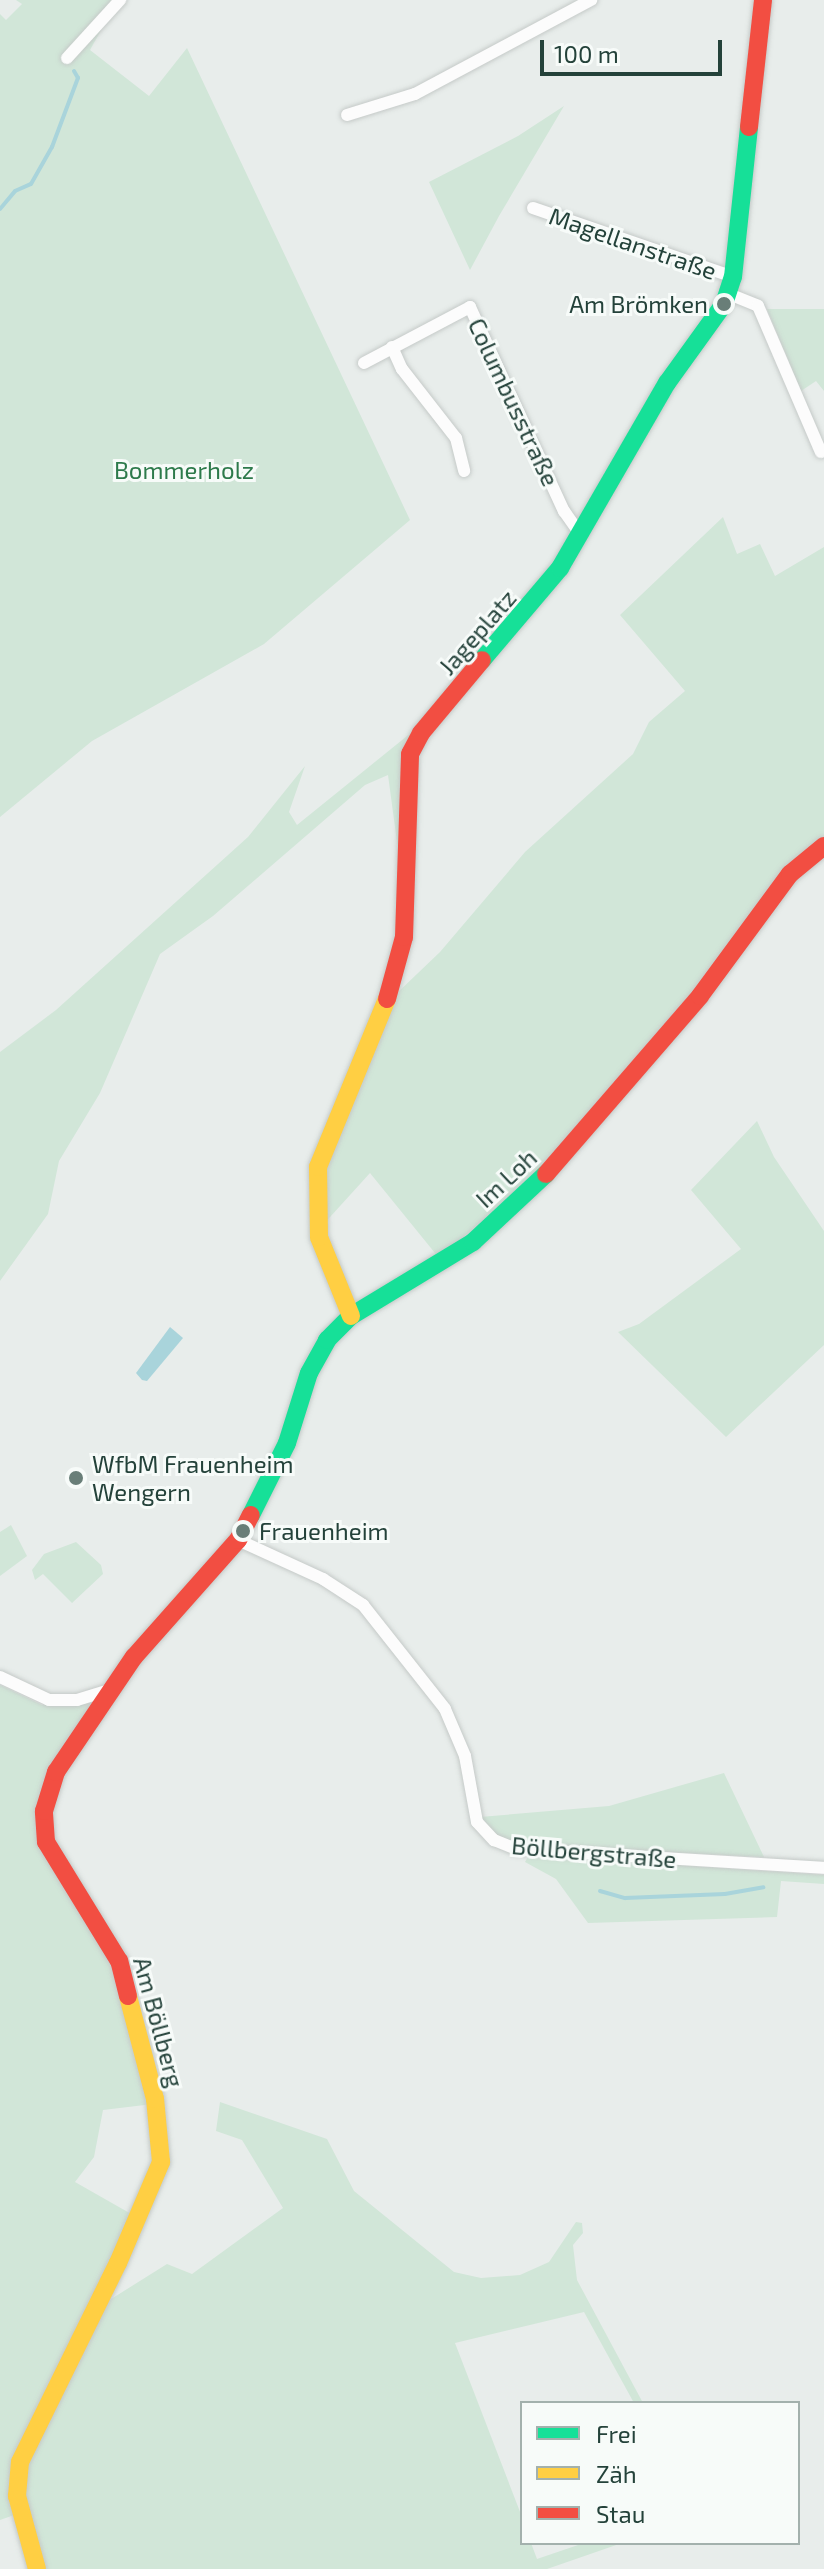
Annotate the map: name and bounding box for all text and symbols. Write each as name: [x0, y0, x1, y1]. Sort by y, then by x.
scale bar: [544, 24, 726, 74]
text: 100 m: [554, 39, 619, 68]
street label: Magellanstraße: [546, 201, 720, 285]
place label: Am Brömken: [569, 290, 708, 318]
marker: Am Brömken: [715, 295, 733, 313]
street label: Columbusstraße: [463, 313, 565, 491]
park label: Bommerholz: [114, 456, 254, 484]
street label: Jageplatz: [432, 584, 522, 680]
street label: Im Loh: [470, 1143, 542, 1213]
place label: WfbM Frauenheim Wengern: [92, 1450, 294, 1506]
marker: WfbM Frauenheim Wengern: [67, 1469, 85, 1487]
place label: Frauenheim: [259, 1517, 389, 1545]
marker: Frauenheim: [234, 1522, 252, 1540]
street label: Böllbergstraße: [510, 1830, 678, 1874]
street label: Am Böllberg: [128, 1954, 190, 2090]
legend: [520, 2401, 800, 2545]
text: Frei: [596, 2419, 637, 2448]
text: Zäh: [596, 2459, 637, 2488]
text: Stau: [596, 2499, 645, 2528]

